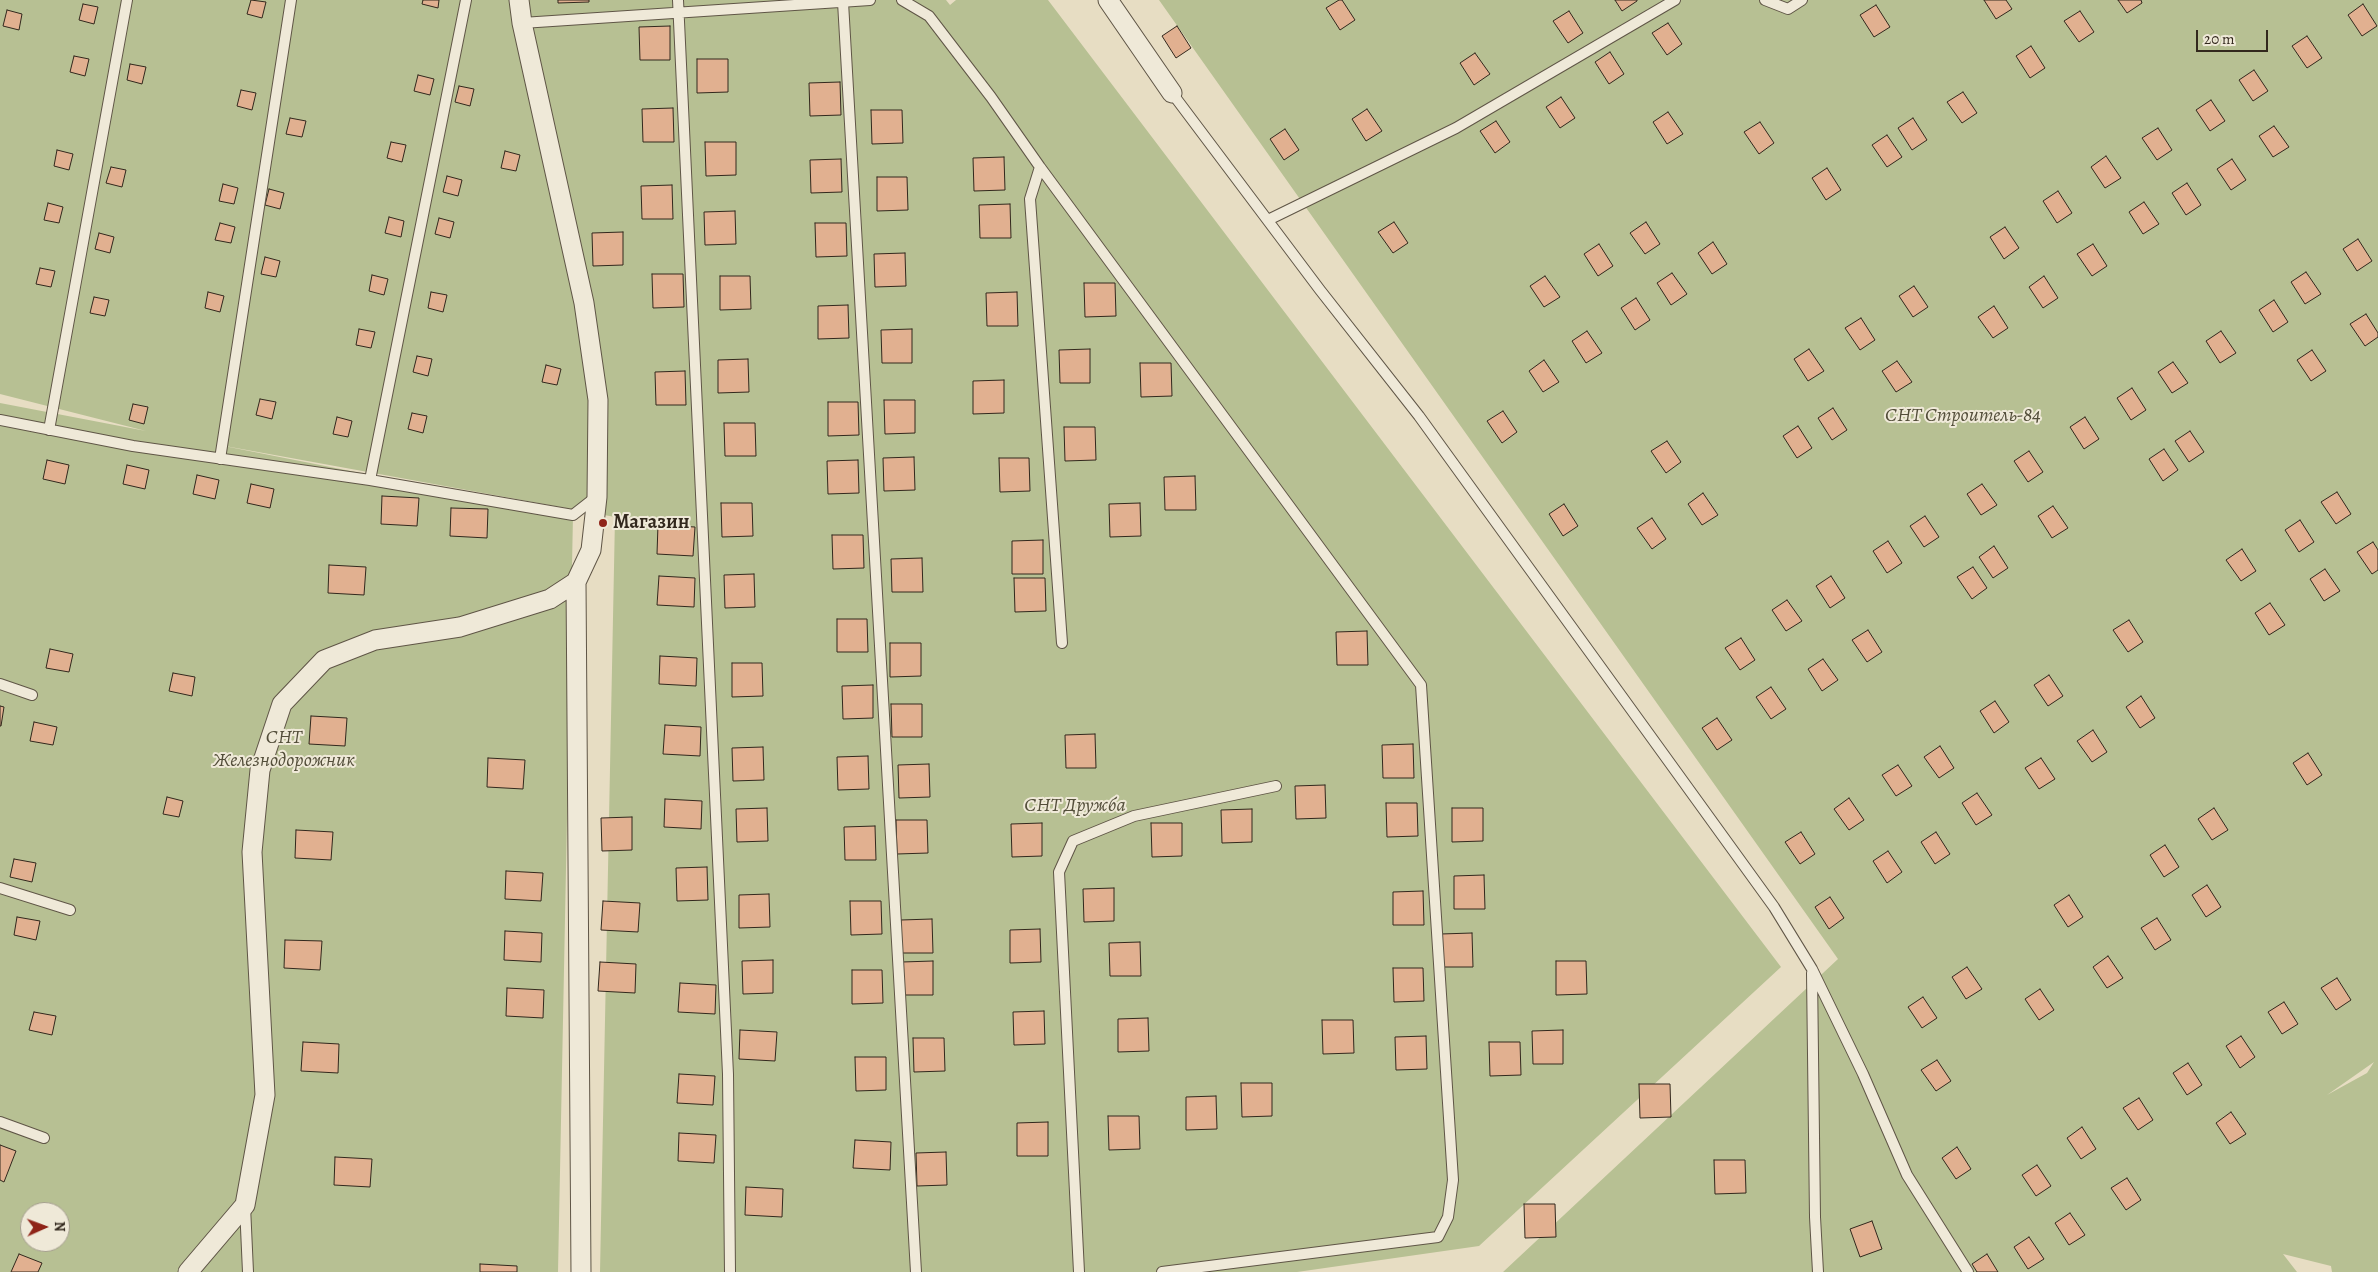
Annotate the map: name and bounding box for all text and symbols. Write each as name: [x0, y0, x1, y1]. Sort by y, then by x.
scale bar: [2198, 20, 2270, 52]
text: 20 m: [2204, 29, 2235, 49]
park label: СНТ Строитель-84: [1885, 404, 2041, 428]
place label: Магазин: [613, 511, 690, 535]
marker: Магазин: [597, 517, 609, 529]
park label: СНТ Железнодорожник: [213, 726, 355, 773]
park label: СНТ Дружба: [1024, 794, 1126, 818]
north arrow: [20, 1202, 70, 1252]
text: N: [50, 1221, 69, 1232]

